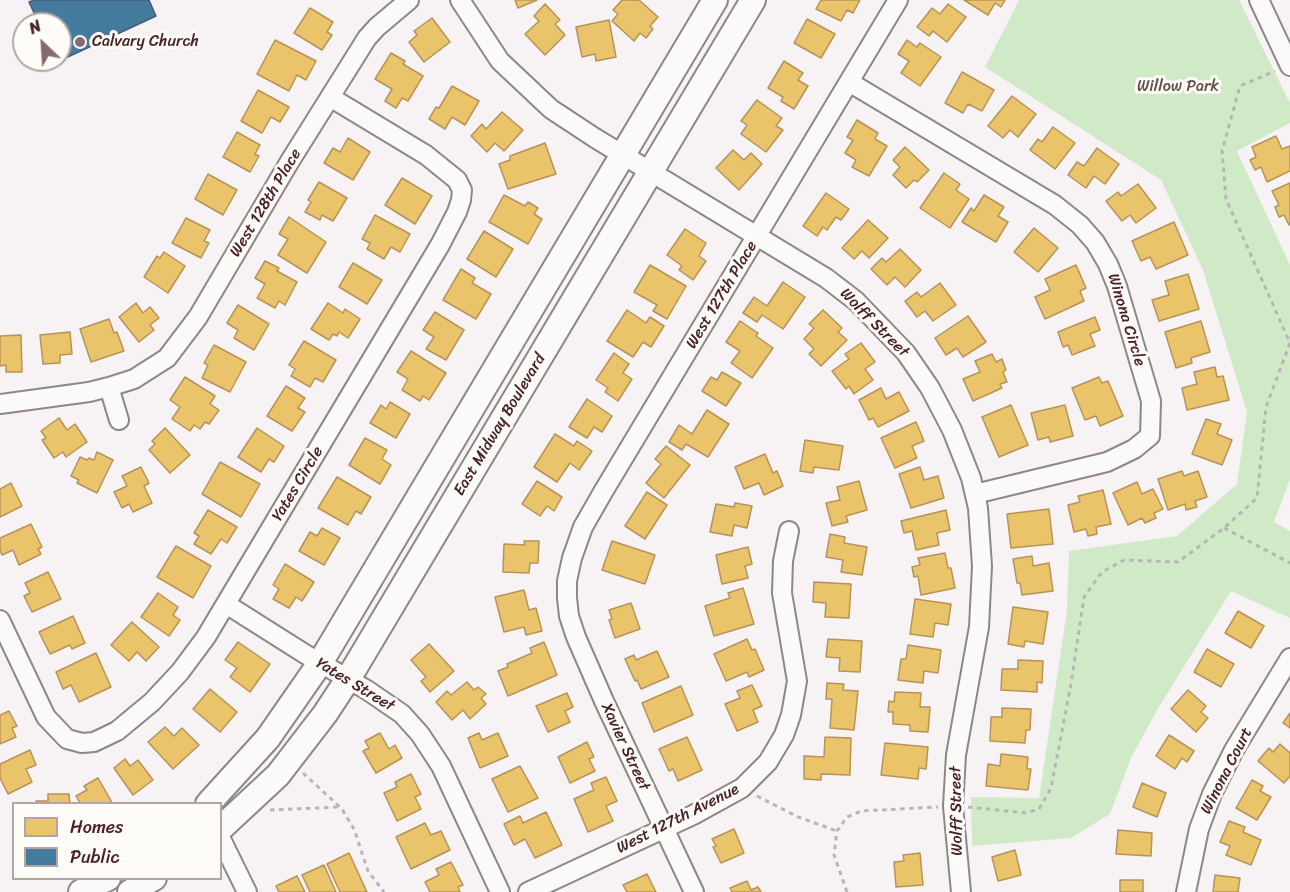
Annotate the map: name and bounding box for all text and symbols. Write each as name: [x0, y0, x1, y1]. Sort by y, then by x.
north arrow: [12, 12, 72, 72]
text: N: [24, 12, 46, 43]
place label: Calvary Church: [92, 32, 199, 52]
marker: Calvary Church: [73, 35, 87, 49]
park label: Willow Park: [1137, 77, 1219, 97]
street label: West 128th Place: [226, 145, 306, 261]
street label: West 127th Place: [682, 238, 762, 352]
street label: Winona Circle: [1103, 271, 1149, 369]
street label: Wolff Street: [835, 284, 913, 362]
street label: East Midway Boulevard: [450, 350, 550, 500]
street label: Yates Circle: [268, 443, 328, 525]
street label: Yates Street: [312, 654, 398, 716]
street label: Xavier Street: [596, 700, 654, 794]
street label: Winona Court: [1197, 725, 1257, 817]
street label: Wolff Street: [947, 766, 967, 856]
street label: West 127th Avenue: [614, 780, 742, 858]
legend: [12, 802, 222, 880]
text: Homes: [70, 811, 123, 843]
text: Public: [70, 841, 120, 873]

